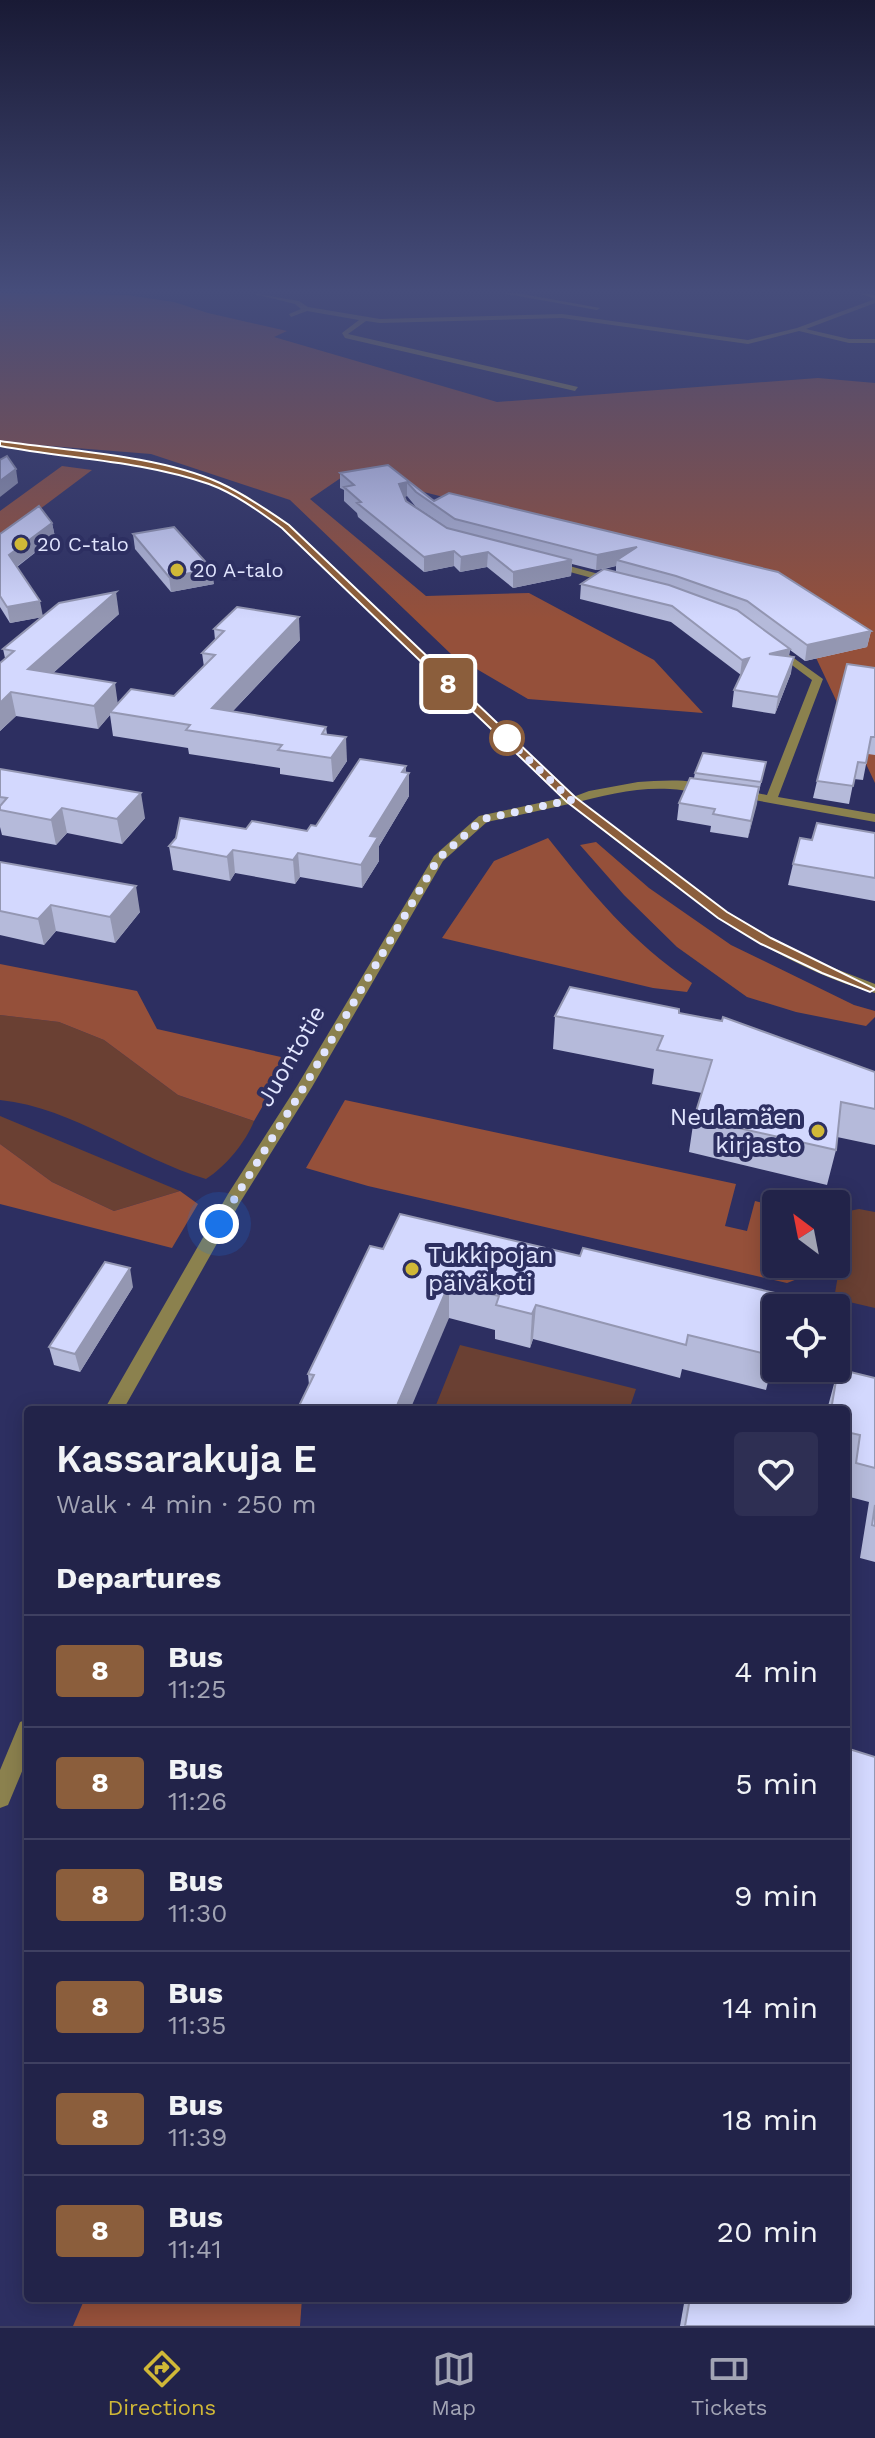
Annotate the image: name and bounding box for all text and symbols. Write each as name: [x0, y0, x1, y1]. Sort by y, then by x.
place label: 20 C-talo: [37, 532, 129, 556]
marker: 20 C-talo: [12, 535, 30, 553]
place label: 20 A-talo: [193, 558, 283, 582]
marker: 20 A-talo: [168, 561, 186, 579]
line badge: 8: [422, 658, 474, 710]
text: 8: [439, 667, 457, 700]
unlabelled marker: [490, 721, 524, 755]
street label: Juontotie: [251, 1001, 331, 1111]
place label: Neulamäen kirjasto: [670, 1103, 802, 1159]
marker: Neulamäen kirjasto: [809, 1122, 827, 1140]
north arrow: [762, 1190, 850, 1278]
map controls: [762, 1190, 850, 1382]
your location: [199, 1204, 239, 1244]
place label: Tukkipojan päiväkoti: [428, 1241, 554, 1297]
marker: Tukkipojan päiväkoti: [403, 1260, 421, 1278]
button: locate: [762, 1294, 850, 1382]
button: heart: [734, 1432, 818, 1516]
text: Kassarakuja E: [56, 1437, 317, 1481]
text: Walk · 4 min · 250 m: [56, 1489, 317, 1519]
text: Departures: [56, 1560, 221, 1595]
text: Bus: [168, 1639, 223, 1674]
text: 8: [91, 1654, 109, 1687]
text: 4 min: [734, 1654, 818, 1689]
text: 11:25: [168, 1674, 226, 1704]
text: Bus: [168, 1751, 223, 1786]
text: 8: [91, 1766, 109, 1799]
text: 5 min: [735, 1766, 818, 1801]
text: 11:26: [168, 1786, 227, 1816]
text: Bus: [168, 1863, 223, 1898]
text: 8: [91, 1878, 109, 1911]
text: 9 min: [734, 1878, 818, 1913]
text: 11:30: [168, 1898, 227, 1928]
text: Bus: [168, 1975, 223, 2010]
text: 8: [91, 1990, 109, 2023]
text: 14 min: [723, 1990, 818, 2025]
text: 11:35: [168, 2010, 226, 2040]
text: Bus: [168, 2087, 223, 2122]
text: 8: [91, 2102, 109, 2135]
text: 18 min: [722, 2102, 818, 2137]
text: 11:39: [168, 2122, 227, 2152]
text: Bus: [168, 2199, 223, 2234]
text: 8: [91, 2214, 109, 2247]
text: 20 min: [716, 2214, 818, 2249]
text: 11:41: [168, 2234, 222, 2264]
tab: Directions: [107, 2347, 216, 2420]
tab: Map: [431, 2347, 476, 2420]
tab: Tickets: [691, 2347, 767, 2420]

